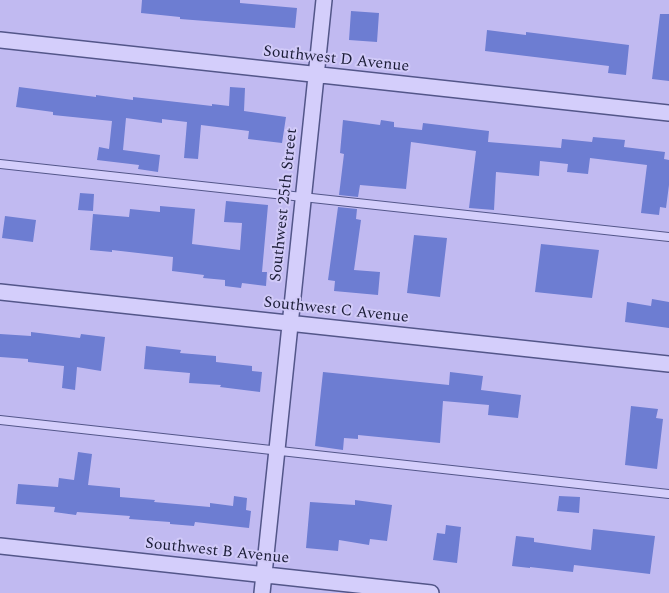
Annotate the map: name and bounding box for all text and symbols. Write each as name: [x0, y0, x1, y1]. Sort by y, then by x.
street label: Southwest D Avenue: [262, 43, 410, 77]
street label: Southwest 25th Street: [267, 127, 303, 283]
street label: Southwest C Avenue: [262, 294, 410, 328]
street label: Southwest B Avenue: [144, 535, 290, 569]

